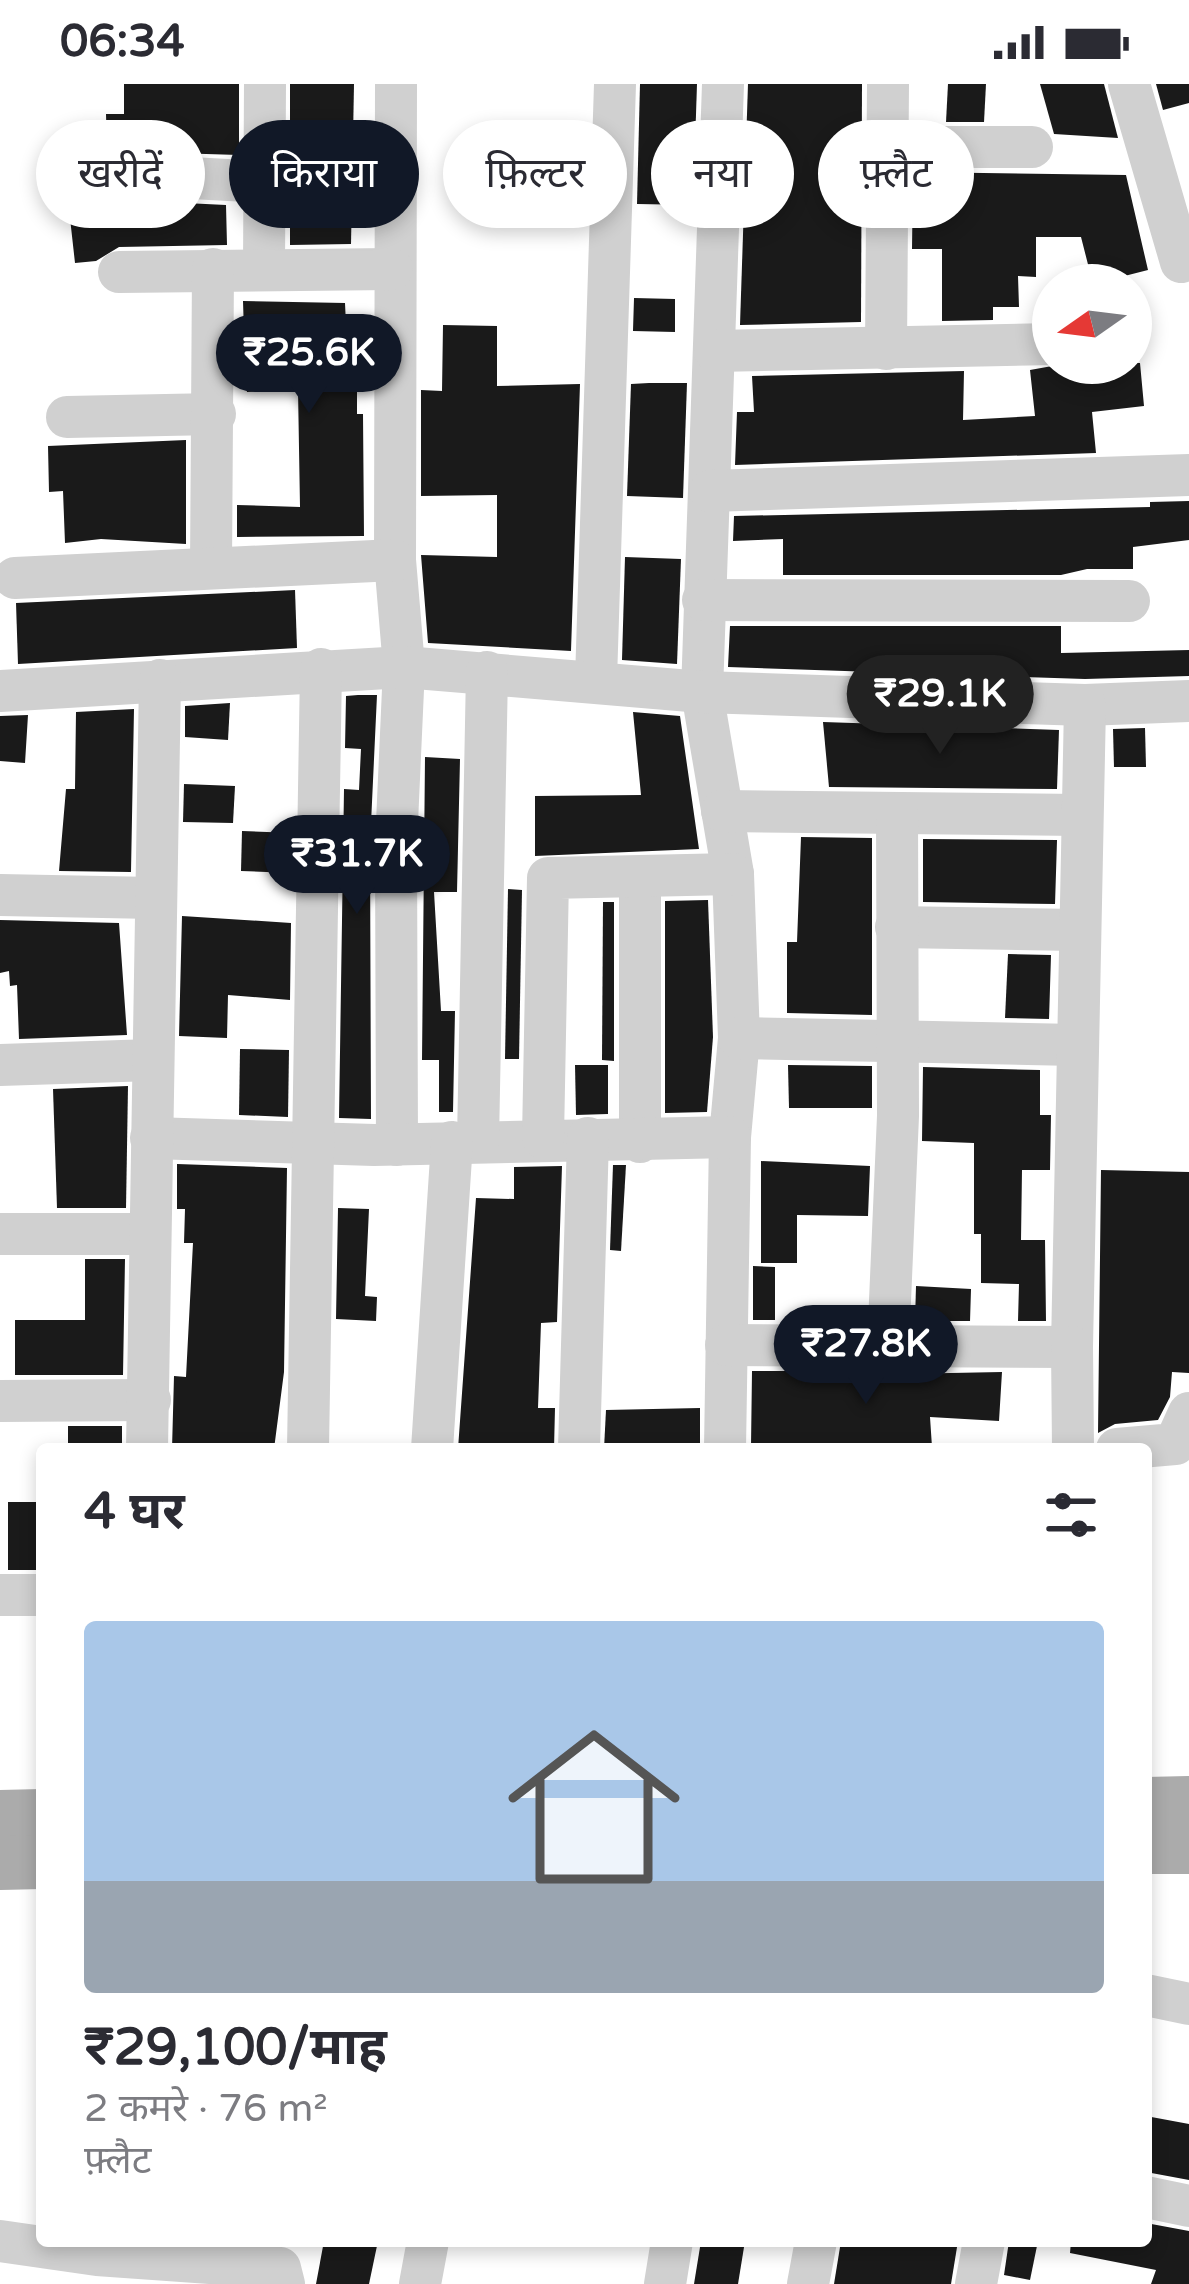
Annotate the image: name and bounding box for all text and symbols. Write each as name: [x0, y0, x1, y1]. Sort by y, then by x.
text: 06:34: [60, 15, 185, 69]
chip: खरीदें: [36, 120, 205, 228]
chip: किराया: [229, 120, 419, 228]
chip: फ़िल्टर: [443, 120, 627, 228]
chip: नया: [651, 120, 794, 228]
chip: फ़्लैट: [818, 120, 974, 228]
north arrow: [1032, 264, 1152, 384]
map controls: [1032, 264, 1152, 384]
pin: ₹25.6K: [211, 314, 407, 416]
text: ₹25.6K: [243, 329, 375, 376]
pin: ₹29.1K: [842, 655, 1038, 757]
text: ₹29.1K: [874, 670, 1006, 717]
pin: ₹31.7K: [259, 815, 455, 917]
text: ₹31.7K: [291, 830, 423, 877]
pin: ₹27.8K: [768, 1305, 964, 1407]
text: ₹27.8K: [801, 1320, 931, 1367]
text: 4 घर: [84, 1481, 185, 1543]
icon: filters: [1038, 1482, 1104, 1548]
icon: home: [486, 1699, 702, 1915]
text: ₹29,100/माह: [84, 2017, 387, 2079]
text: 2 कमरे · 76 m²: [84, 2085, 328, 2132]
text: फ़्लैट: [84, 2137, 151, 2184]

